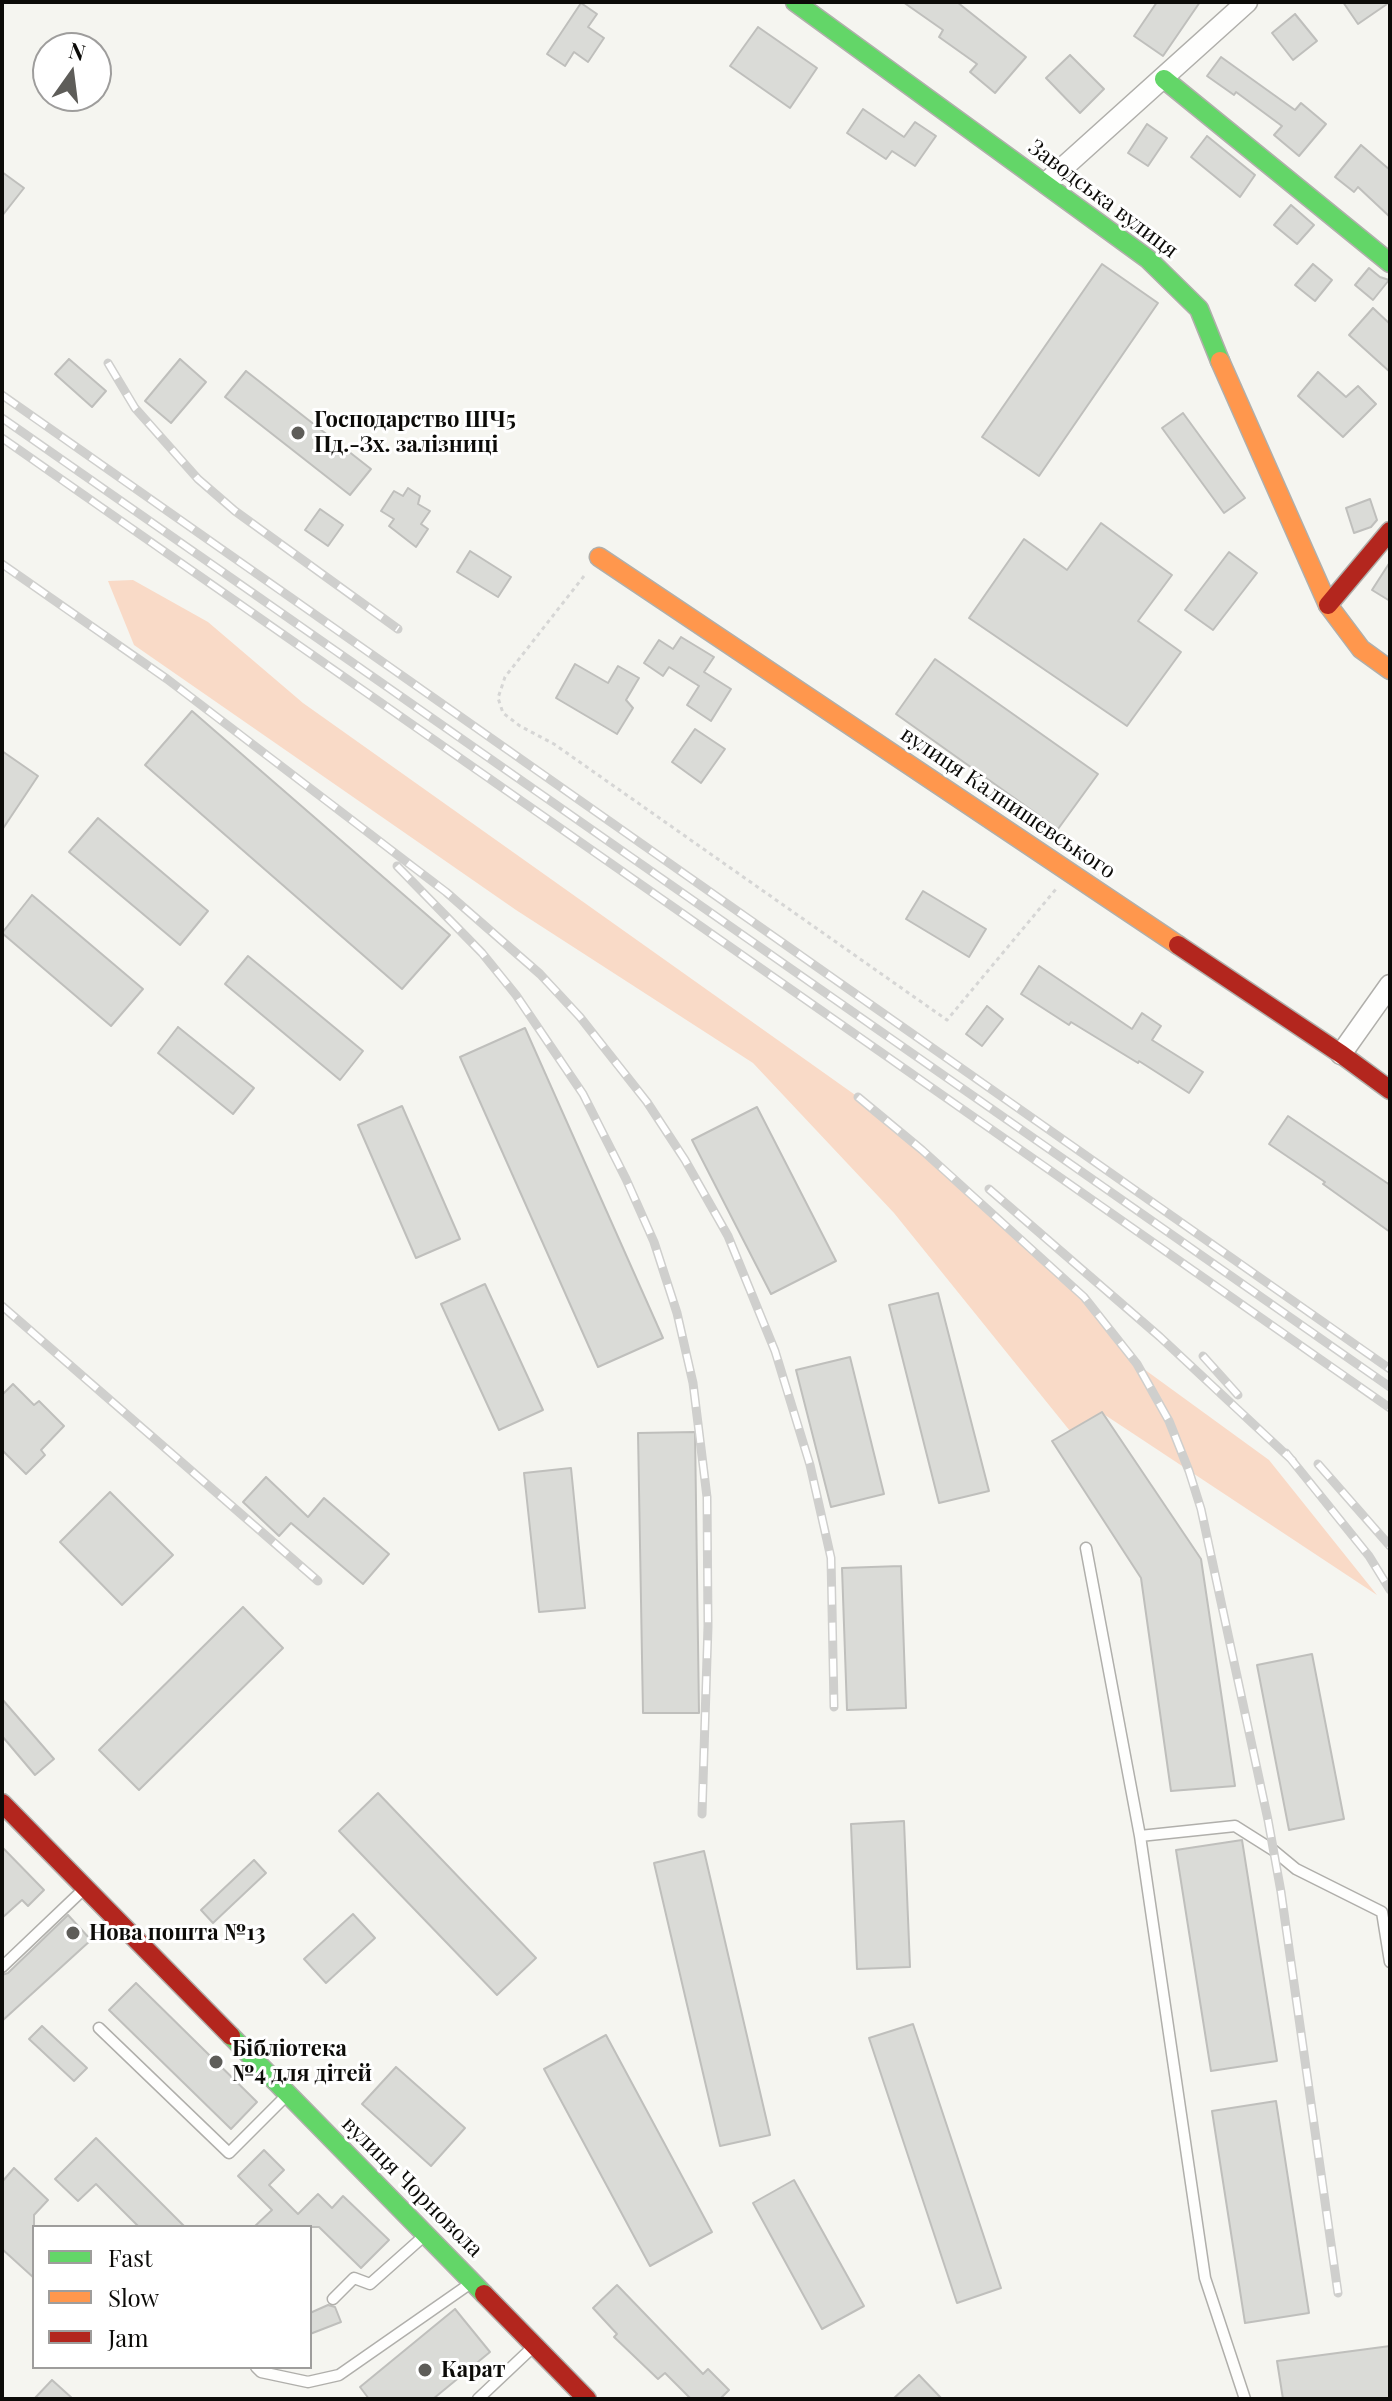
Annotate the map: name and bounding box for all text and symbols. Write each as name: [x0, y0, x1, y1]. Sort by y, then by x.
north arrow: [32, 32, 112, 112]
text: N: [66, 34, 89, 67]
street label: Заводська вулиця: [1023, 134, 1183, 264]
place label: Господарство ШЧ5 Пд.-Зх. залізниці: [314, 407, 516, 458]
marker: Господарство ШЧ5 Пд.-Зх. залізниці: [289, 424, 307, 442]
street label: вулиця Калнишевського: [896, 721, 1120, 885]
place label: Нова пошта №13: [89, 1920, 265, 1946]
marker: Нова пошта №13: [64, 1924, 82, 1942]
place label: Бібліотека №4 для дітей: [232, 2036, 372, 2088]
marker: Бібліотека №4 для дітей: [207, 2053, 225, 2071]
street label: вулиця Чорновола: [336, 2111, 488, 2263]
legend: [32, 2225, 312, 2369]
text: Fast: [108, 2241, 153, 2273]
text: Slow: [108, 2281, 159, 2313]
text: Jam: [108, 2321, 149, 2353]
place label: Карат: [441, 2357, 506, 2383]
marker: Карат: [416, 2361, 434, 2379]

